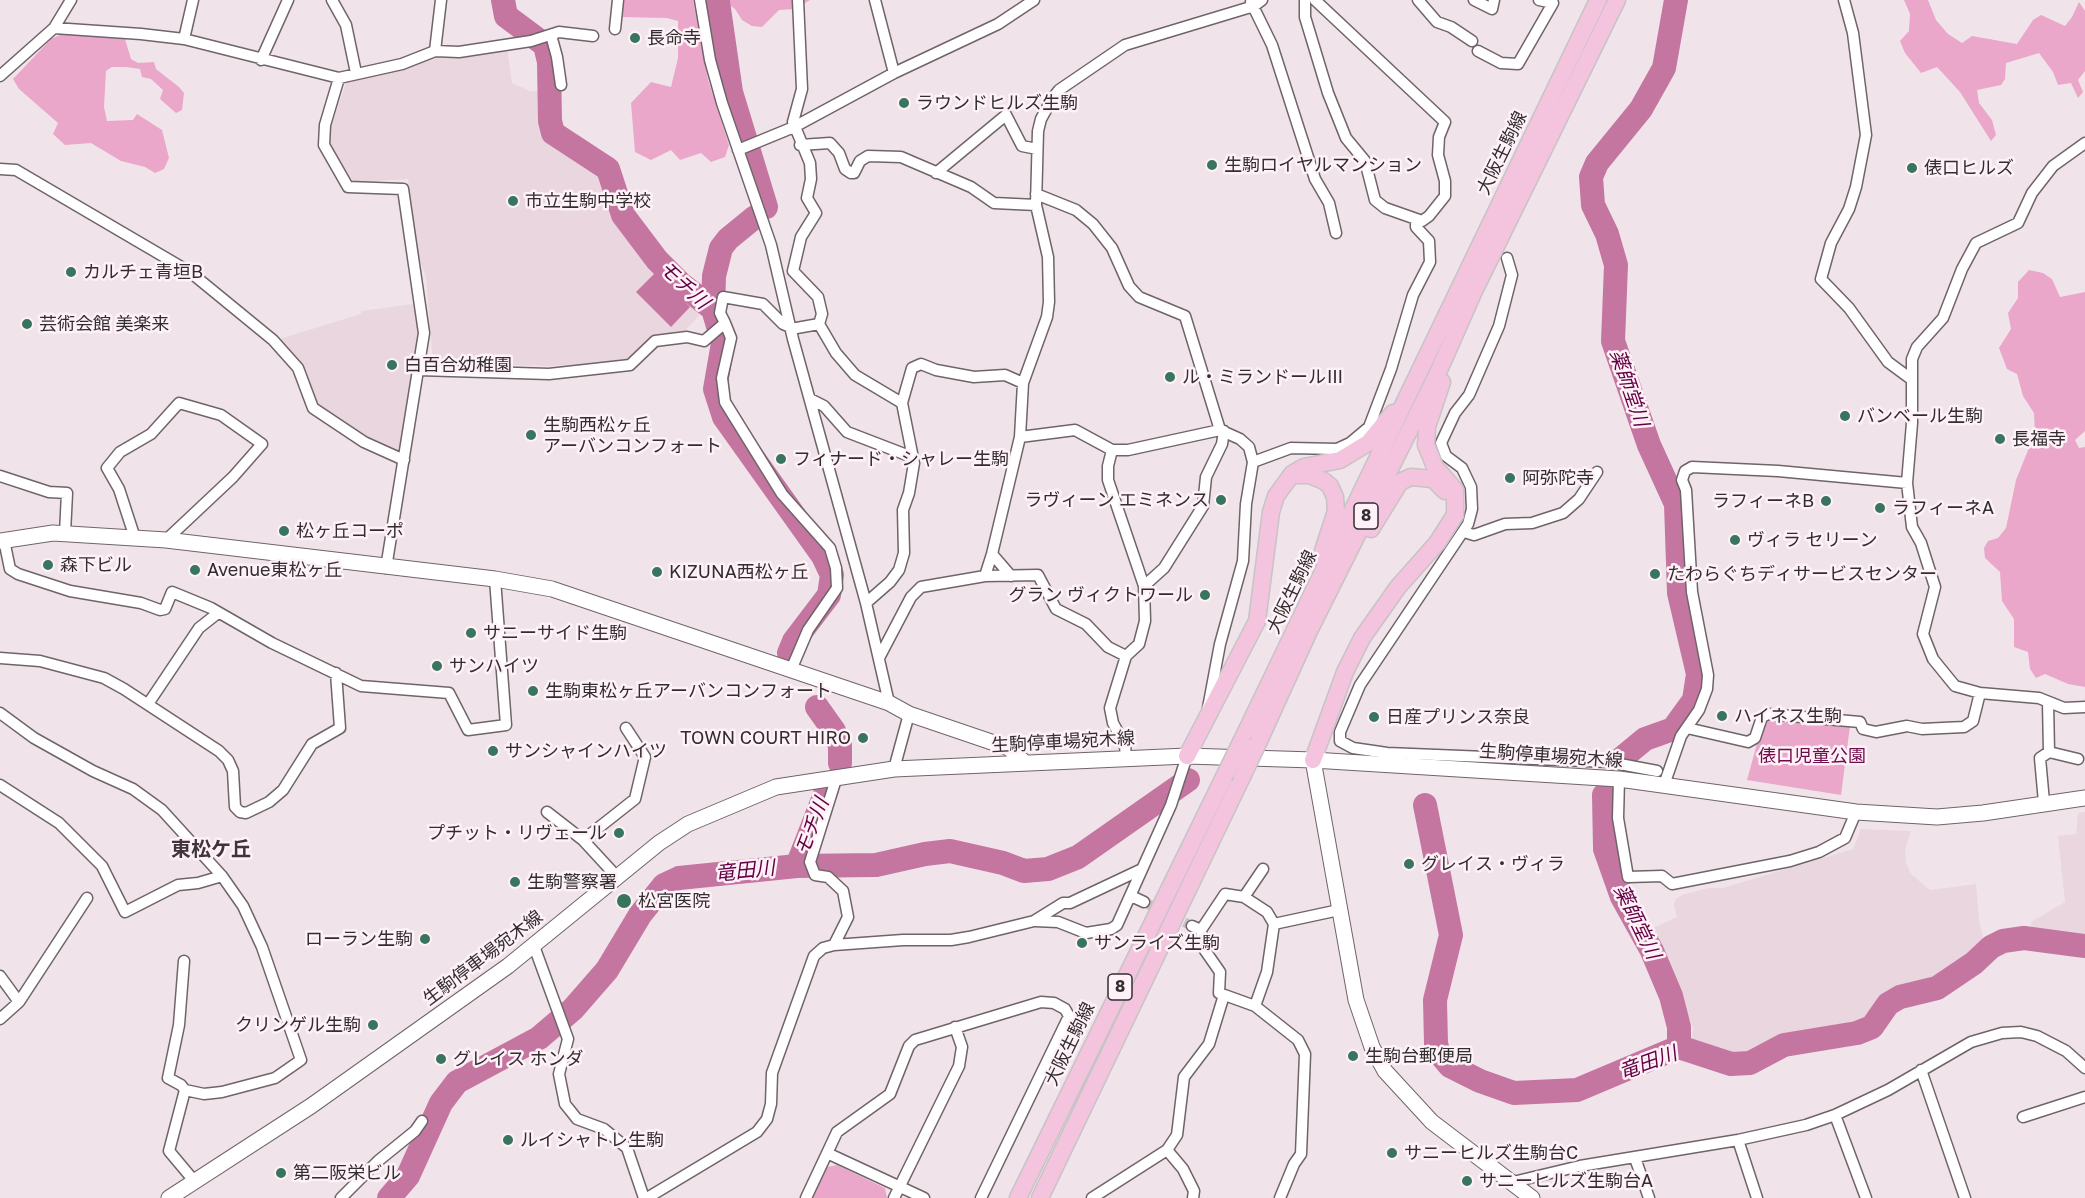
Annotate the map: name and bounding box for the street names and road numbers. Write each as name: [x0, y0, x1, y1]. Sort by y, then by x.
street label: 大阪生駒線: [1473, 108, 1531, 198]
road number: 8: [1354, 503, 1378, 529]
street label: 大阪生駒線: [1263, 547, 1321, 637]
street label: 生駒停車場宛木線: [991, 727, 1135, 757]
street label: 生駒停車場宛木線: [1478, 740, 1624, 772]
street label: 生駒停車場宛木線: [419, 906, 547, 1010]
road number: 8: [1108, 974, 1132, 1000]
street label: 大阪生駒線: [1041, 999, 1099, 1089]

